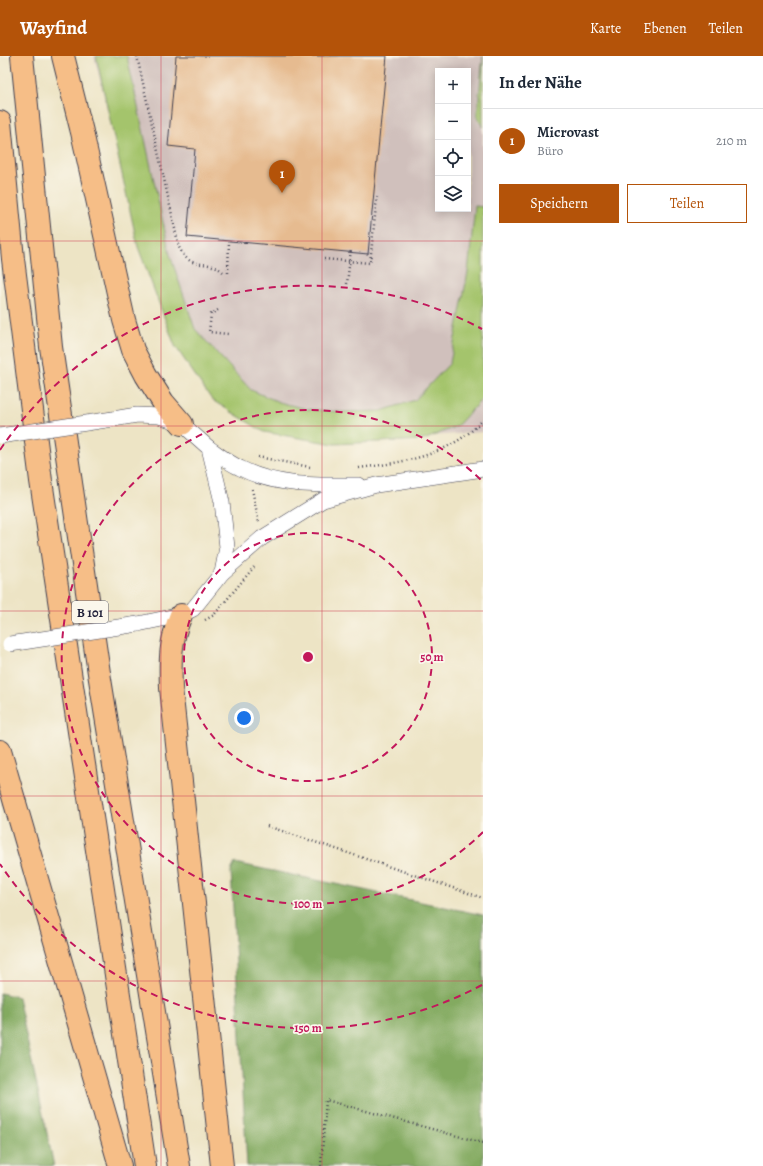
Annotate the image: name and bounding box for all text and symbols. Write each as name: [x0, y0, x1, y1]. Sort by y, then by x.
text: Wayfind: [20, 15, 87, 41]
text: Karte: [590, 19, 621, 38]
text: Ebenen: [643, 19, 687, 38]
text: Teilen: [709, 19, 743, 38]
map controls: [435, 68, 471, 212]
button: +: [435, 68, 471, 104]
text: In der Nähe: [499, 71, 582, 94]
button: −: [435, 104, 471, 140]
text: Microvast: [537, 122, 599, 142]
text: 1: [510, 132, 514, 149]
text: 210 m: [716, 132, 747, 149]
button: locate: [435, 140, 471, 176]
text: Büro: [537, 142, 563, 159]
pin: 1: [269, 160, 295, 193]
button: layers: [435, 176, 471, 212]
button: Speichern: [499, 184, 619, 223]
button: Teilen: [627, 184, 747, 223]
road number: B 101: [72, 601, 108, 623]
text: 50 m: [420, 649, 444, 665]
centre of rings: [301, 650, 315, 664]
your location: [234, 708, 254, 728]
text: 100 m: [294, 896, 322, 912]
text: 150 m: [294, 1020, 322, 1036]

